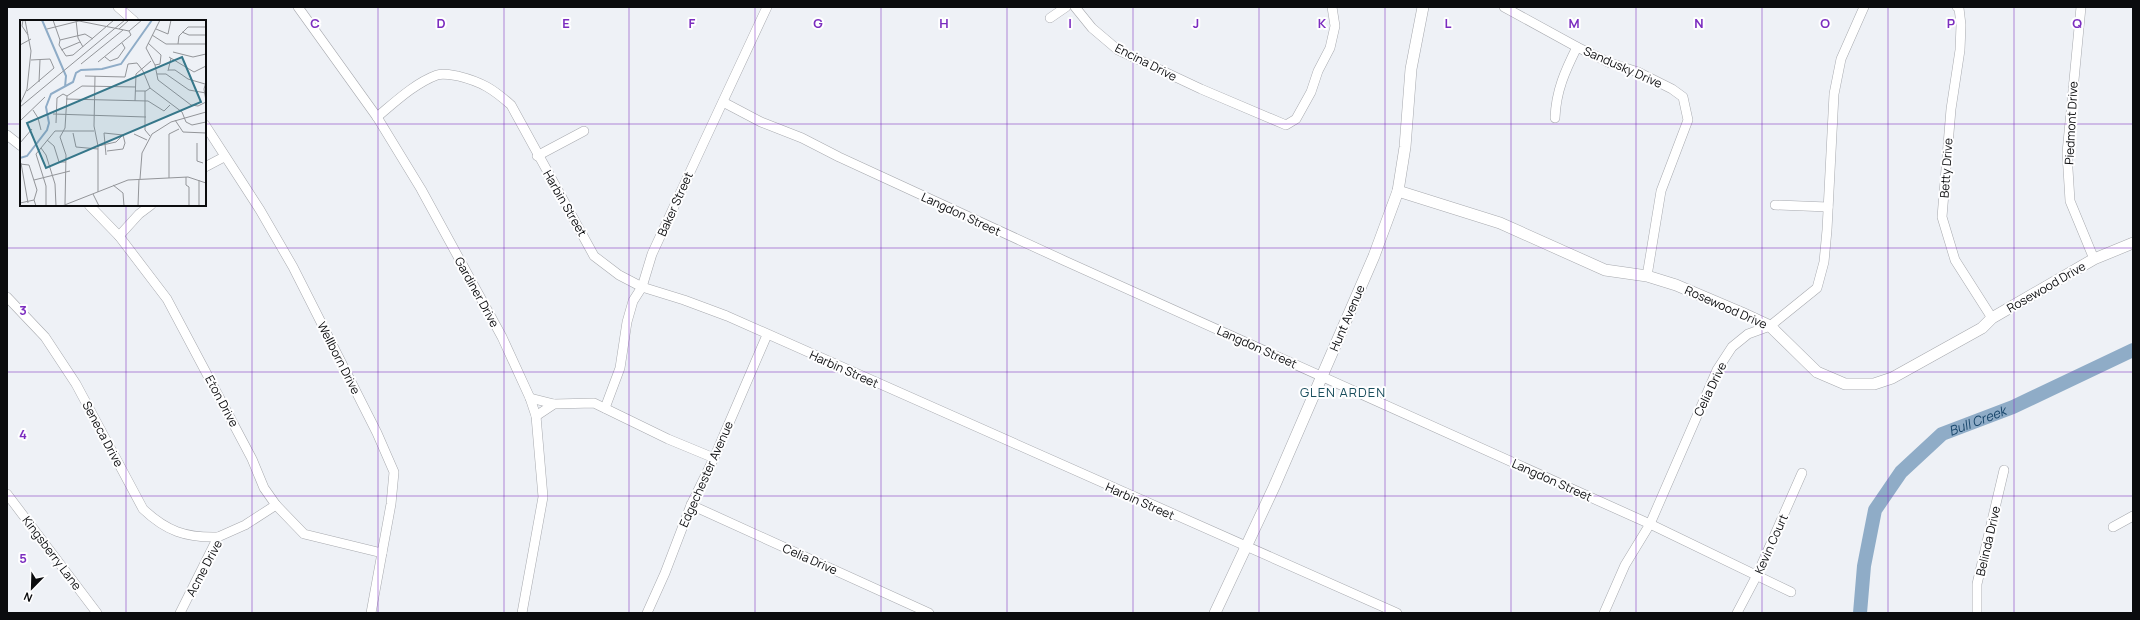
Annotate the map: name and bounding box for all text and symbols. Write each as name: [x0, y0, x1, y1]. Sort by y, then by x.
text: C: [310, 14, 320, 32]
text: D: [436, 14, 446, 32]
text: E: [562, 14, 570, 32]
text: F: [689, 14, 696, 32]
text: G: [813, 14, 823, 32]
text: H: [939, 14, 949, 32]
text: I: [1068, 14, 1072, 32]
text: J: [1193, 14, 1199, 32]
text: K: [1318, 14, 1327, 32]
text: L: [1445, 14, 1452, 32]
text: M: [1568, 14, 1580, 32]
text: N: [1694, 14, 1704, 32]
text: O: [1820, 14, 1830, 32]
text: P: [1947, 14, 1955, 32]
text: Q: [2072, 14, 2082, 32]
inset map: [20, 20, 206, 206]
street label: Encina Drive: [1112, 39, 1180, 85]
street label: Sandusky Drive: [1581, 42, 1665, 92]
street label: Piedmont Drive: [2060, 81, 2082, 165]
street label: Betty Drive: [1935, 137, 1957, 199]
street label: Harbin Street: [539, 167, 591, 239]
street label: Baker Street: [653, 169, 697, 239]
street label: Langdon Street: [918, 188, 1004, 240]
street label: Gardiner Drive: [451, 254, 503, 330]
street label: Rosewood Drive: [2003, 258, 2089, 316]
street label: Rosewood Drive: [1682, 281, 1770, 333]
street label: Hunt Avenue: [1325, 282, 1369, 354]
text: 3: [19, 301, 27, 319]
street label: Wellborn Drive: [313, 319, 365, 397]
street label: Langdon Street: [1214, 322, 1300, 372]
street label: Harbin Street: [807, 346, 881, 392]
street label: Celia Drive: [1690, 359, 1730, 419]
street label: Eton Drive: [201, 372, 243, 430]
district label: GLEN ARDEN: [1300, 383, 1386, 401]
street label: Seneca Drive: [79, 398, 127, 470]
water label: Bull Creek: [1946, 401, 2011, 440]
street label: Edgechester Avenue: [675, 418, 737, 530]
text: 4: [19, 425, 27, 443]
street label: Langdon Street: [1509, 455, 1595, 505]
street label: Harbin Street: [1103, 478, 1177, 524]
street label: Belinda Drive: [1972, 504, 2004, 578]
street label: Kevin Court: [1750, 511, 1792, 577]
street label: Kingsberry Lane: [18, 512, 86, 594]
street label: Acme Drive: [182, 537, 226, 599]
street label: Celia Drive: [780, 539, 840, 579]
text: 5: [19, 549, 27, 567]
north arrow: [12, 568, 52, 608]
text: N: [21, 589, 34, 606]

